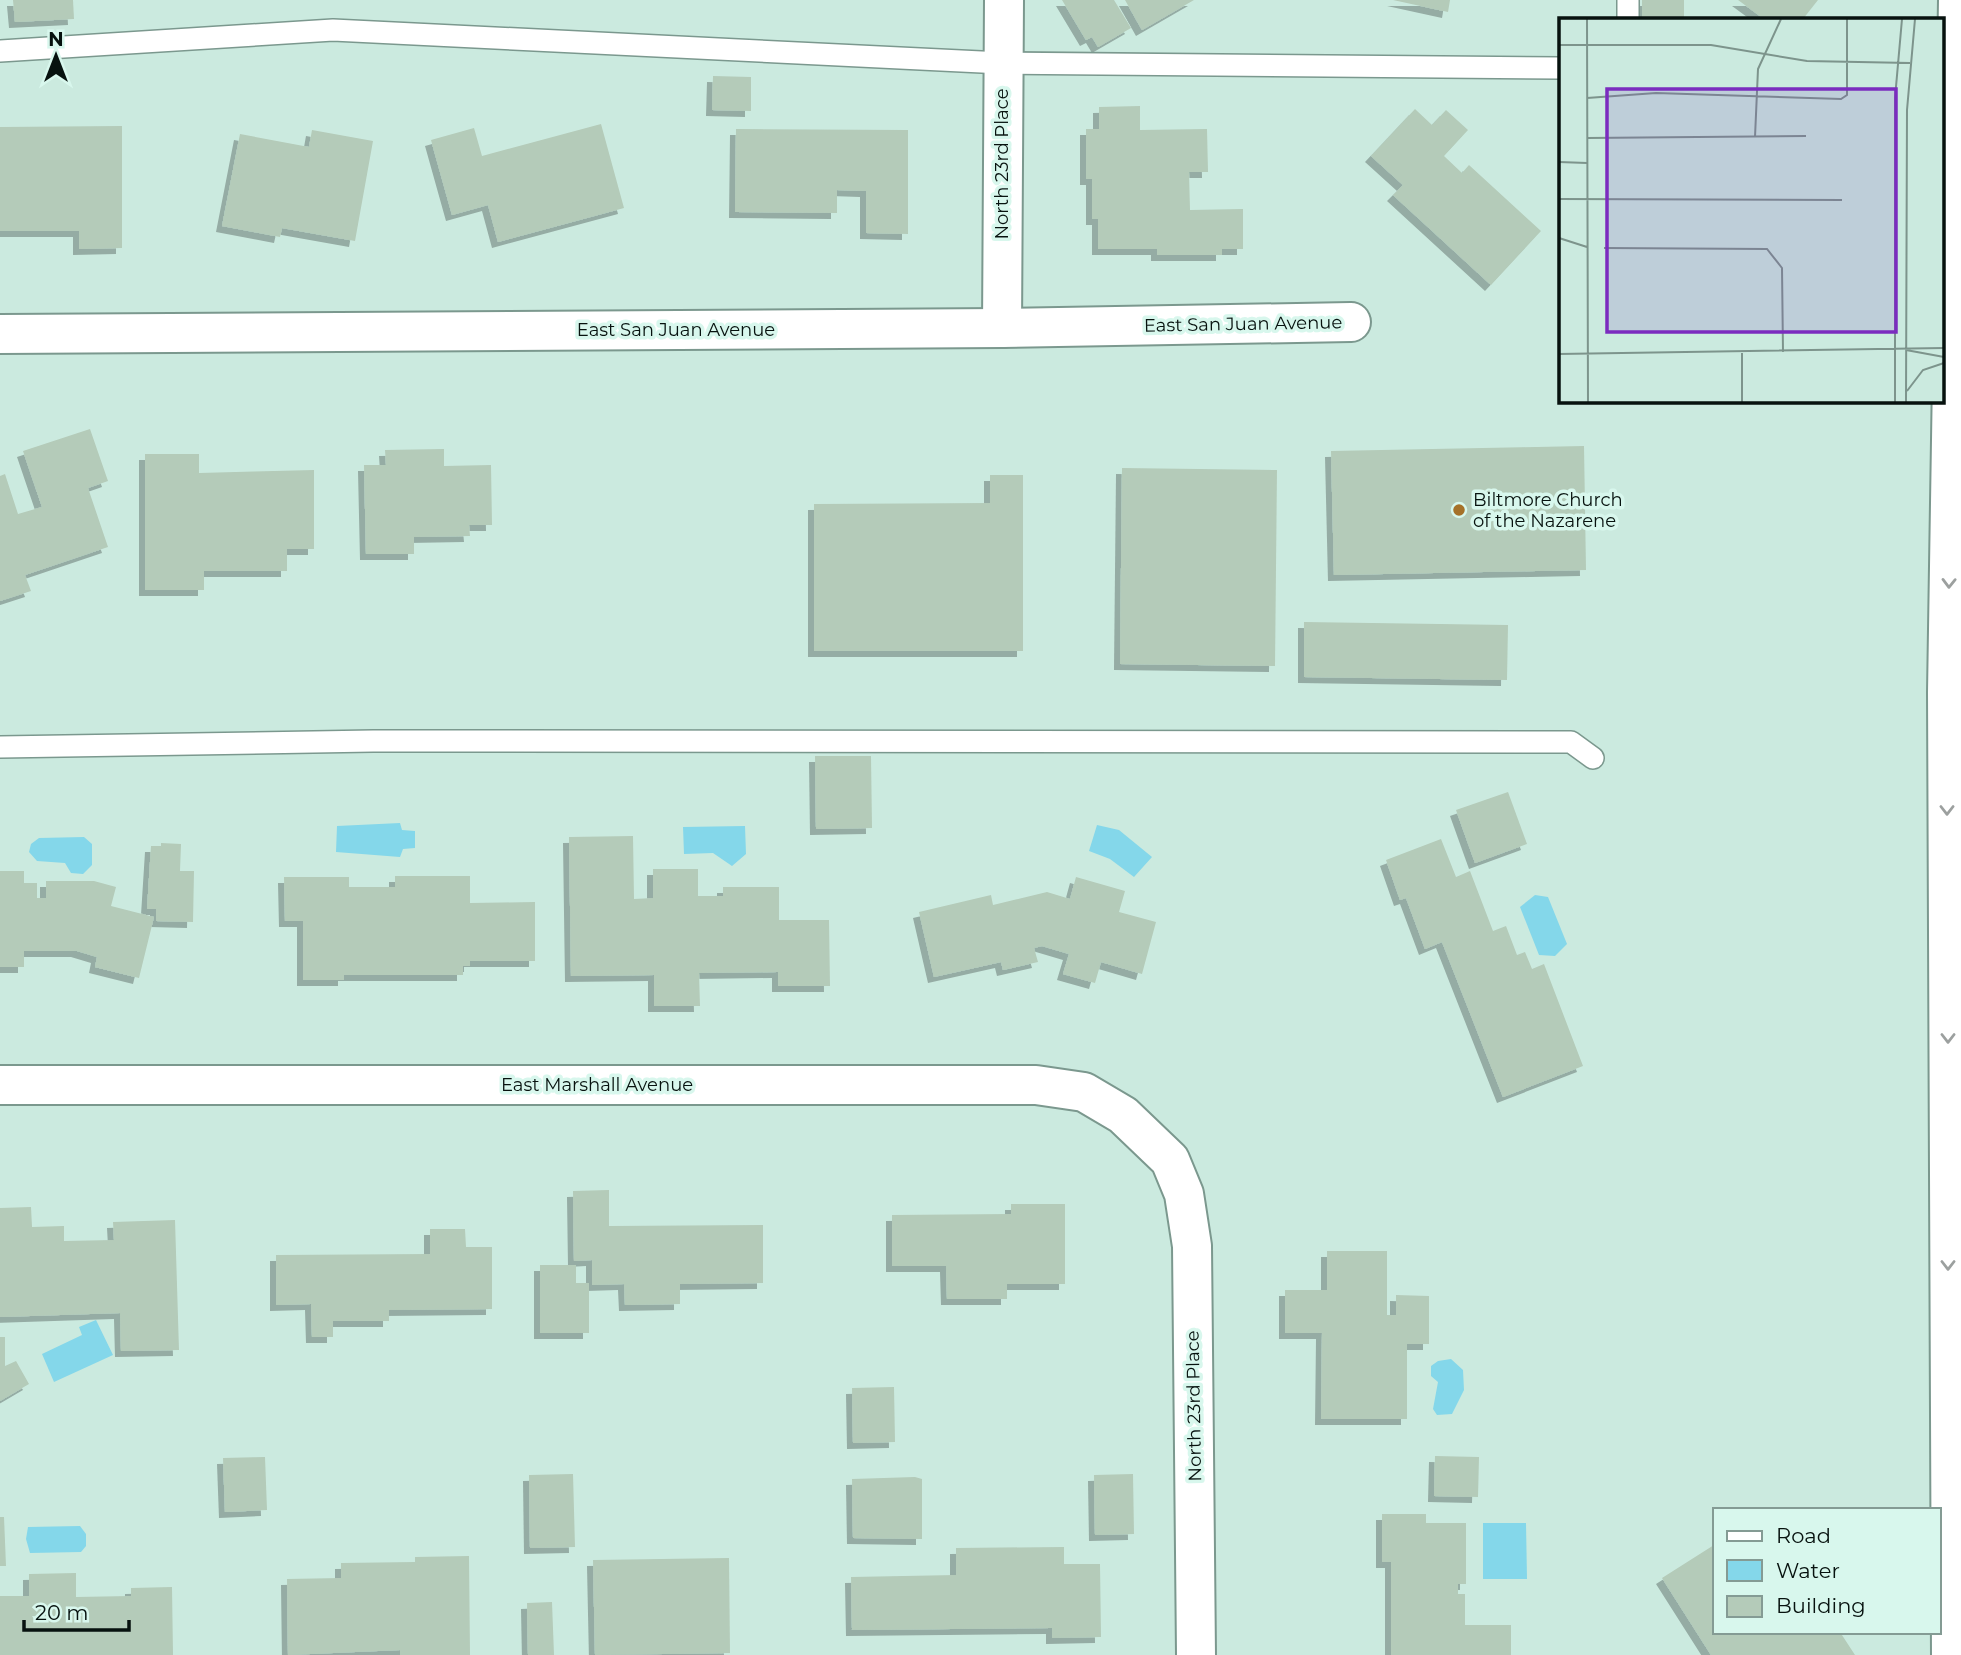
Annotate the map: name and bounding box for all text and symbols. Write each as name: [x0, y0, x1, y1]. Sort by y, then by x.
inset map: [1559, 18, 1944, 402]
north arrow: [21, 21, 91, 91]
text: N: [48, 28, 64, 51]
street label: North 23rd Place: [991, 88, 1013, 240]
street label: East San Juan Avenue: [1144, 311, 1343, 337]
street label: East San Juan Avenue: [577, 319, 775, 341]
place label: Biltmore Church of the Nazarene: [1473, 489, 1623, 532]
marker: Biltmore Church of the Nazarene: [1451, 502, 1467, 518]
one-way arrow: [1941, 577, 1956, 588]
one-way arrow: [1939, 805, 1955, 816]
one-way arrow: [1940, 1033, 1956, 1043]
street label: East Marshall Avenue: [501, 1074, 693, 1096]
one-way arrow: [1940, 1260, 1956, 1271]
street label: North 23rd Place: [1182, 1330, 1206, 1482]
legend: [1713, 1508, 1940, 1634]
text: Road: [1776, 1523, 1831, 1548]
text: Water: [1776, 1558, 1840, 1583]
scale bar: [24, 1588, 130, 1632]
text: Building: [1776, 1593, 1866, 1618]
text: 20 m: [35, 1600, 89, 1625]

